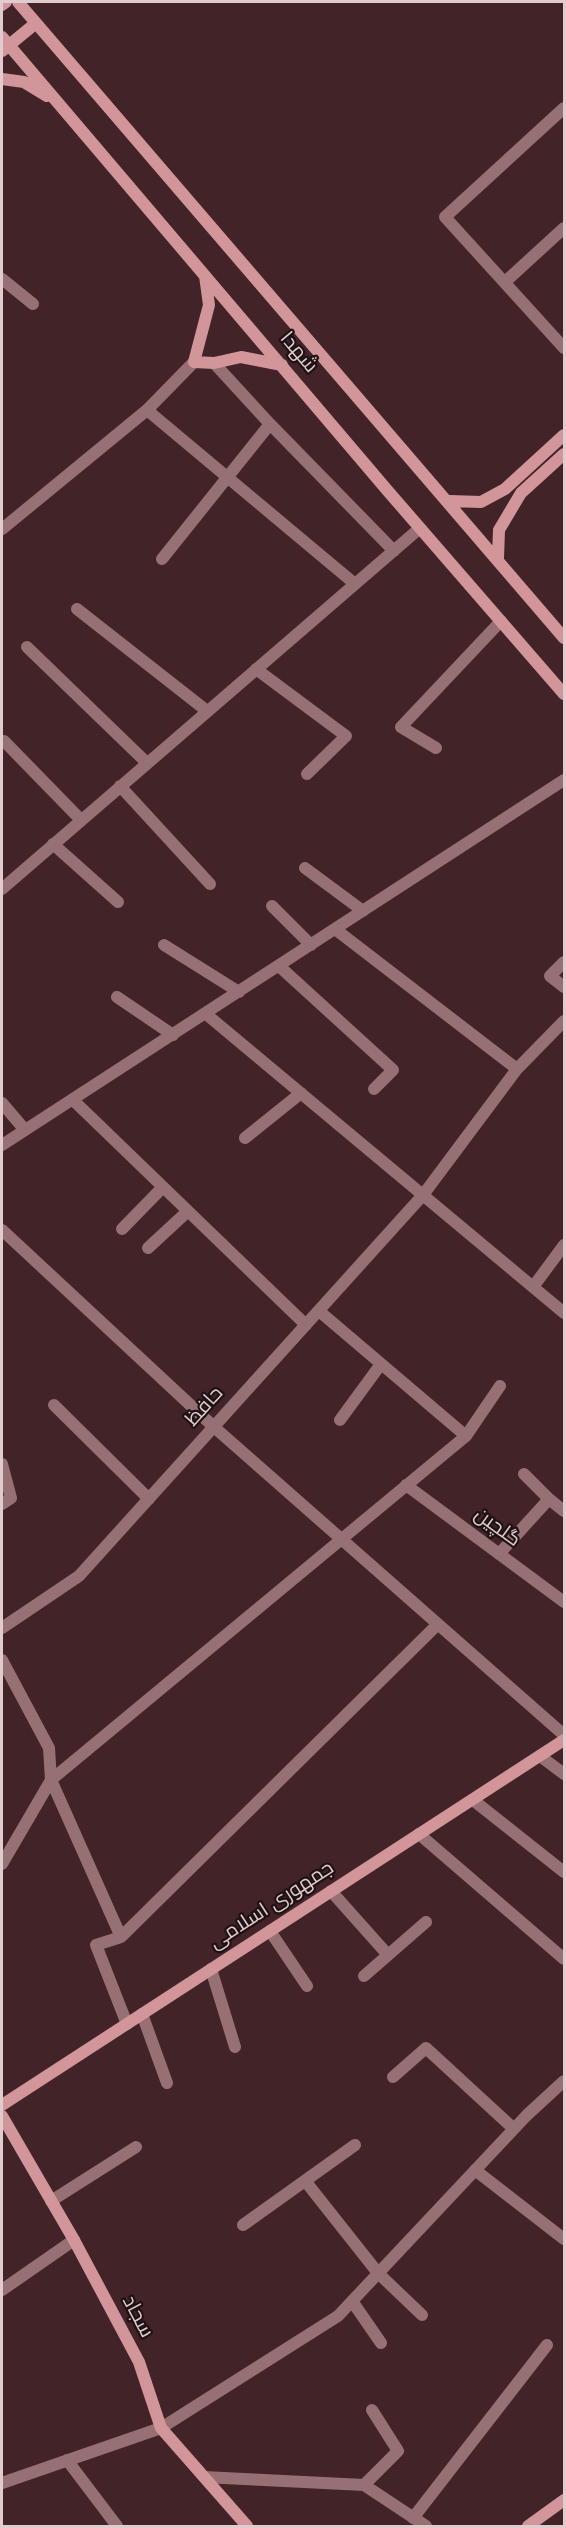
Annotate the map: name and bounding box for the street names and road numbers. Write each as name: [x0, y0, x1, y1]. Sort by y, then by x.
street label: شهدا: [274, 328, 322, 378]
street label: حافظ: [181, 1382, 229, 1432]
street label: گلچین: [469, 1503, 525, 1553]
street label: جمهوری اسلامی: [205, 1857, 339, 1955]
street label: سجاد: [116, 2292, 158, 2342]

